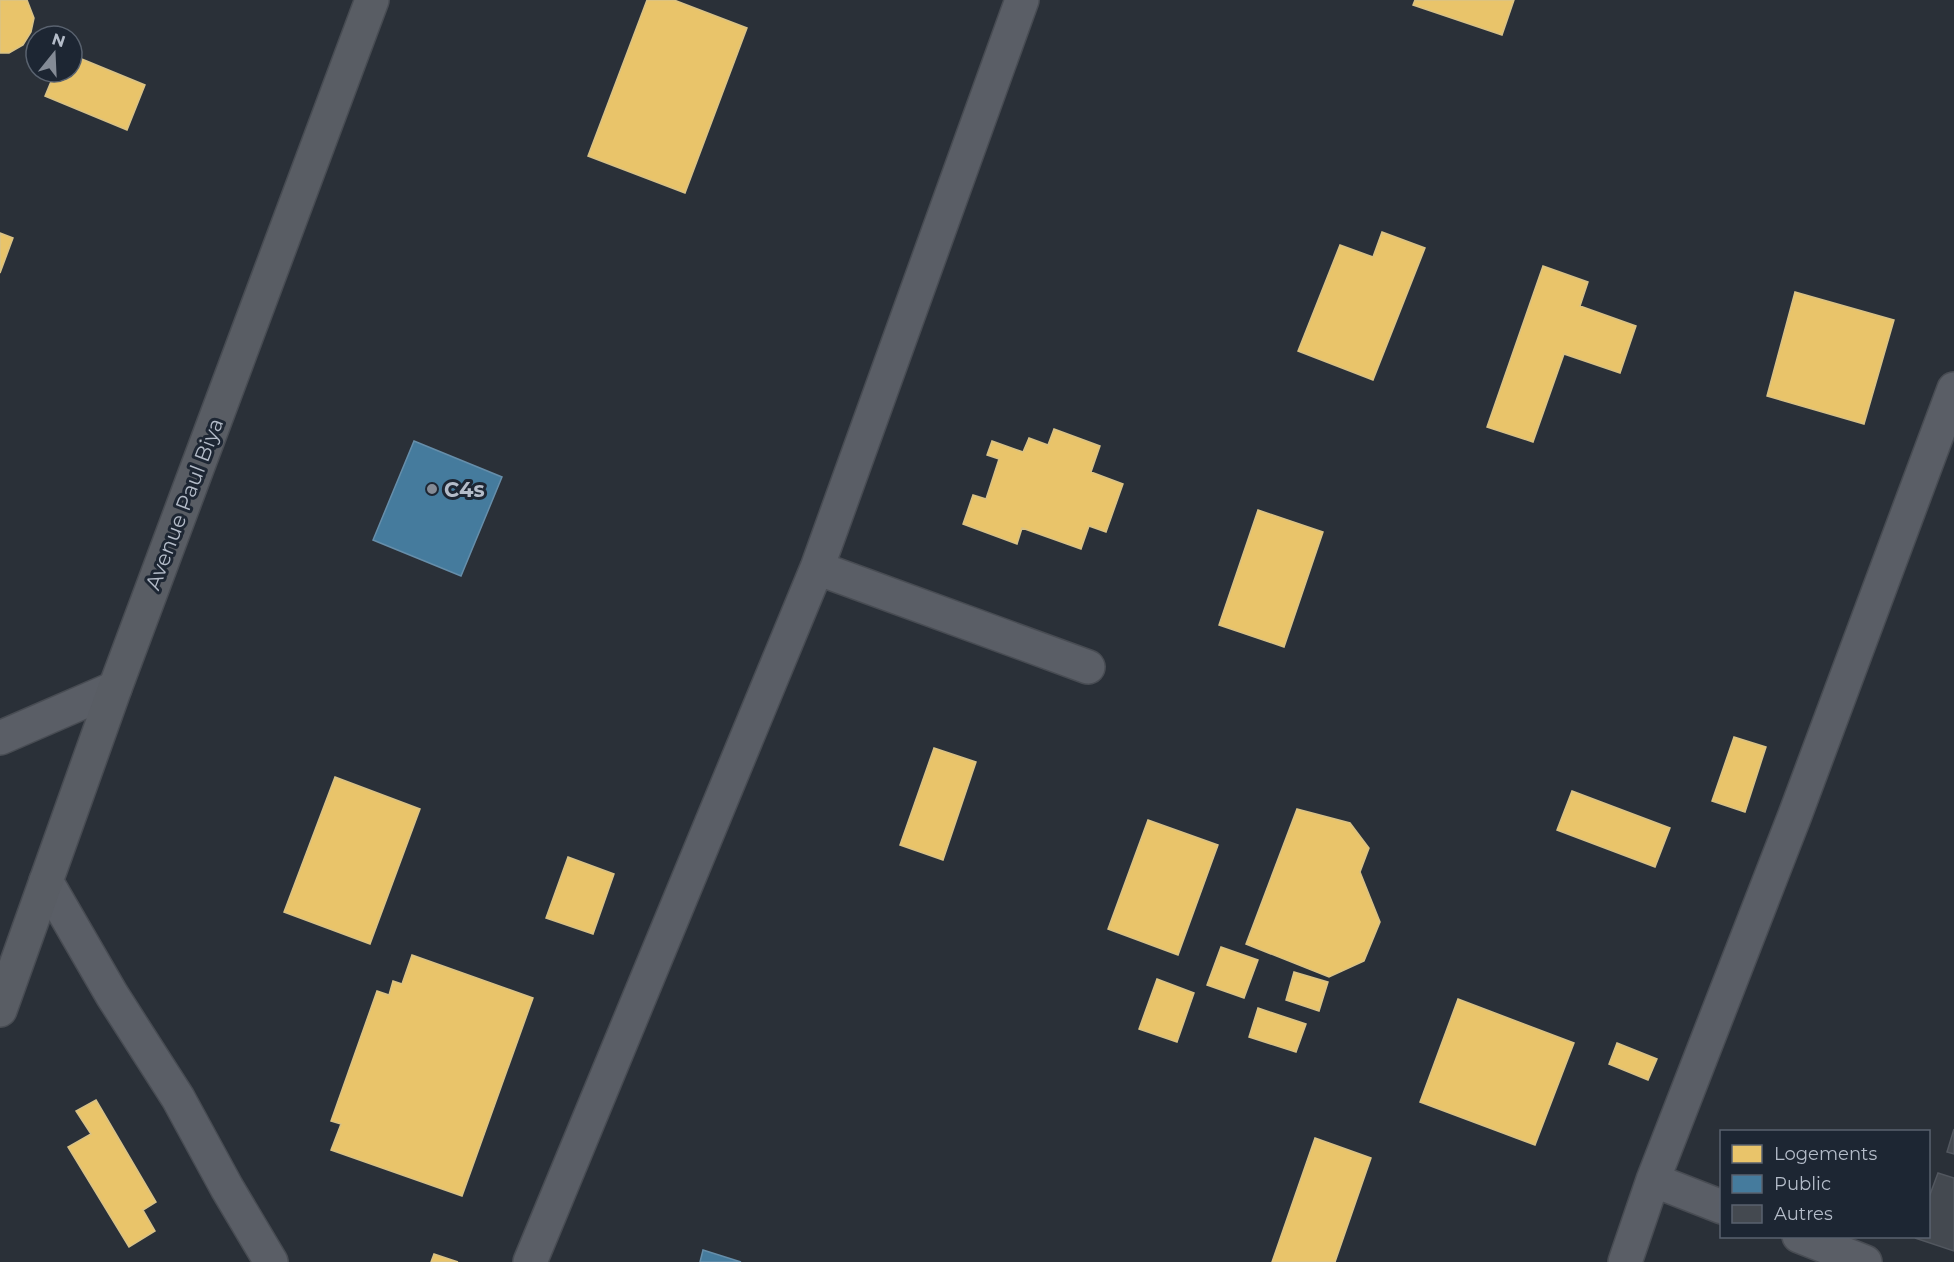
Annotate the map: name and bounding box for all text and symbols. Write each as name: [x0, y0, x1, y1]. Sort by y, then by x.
north arrow: [24, 24, 84, 84]
text: N: [49, 29, 68, 51]
street label: Avenue Paul Biya: [140, 415, 228, 593]
place label: C4s: [444, 477, 485, 502]
marker: C4s: [425, 482, 439, 496]
legend: [1720, 1130, 1930, 1238]
text: Logements: [1774, 1143, 1877, 1165]
text: Public: [1774, 1173, 1831, 1195]
text: Autres: [1774, 1203, 1833, 1225]

